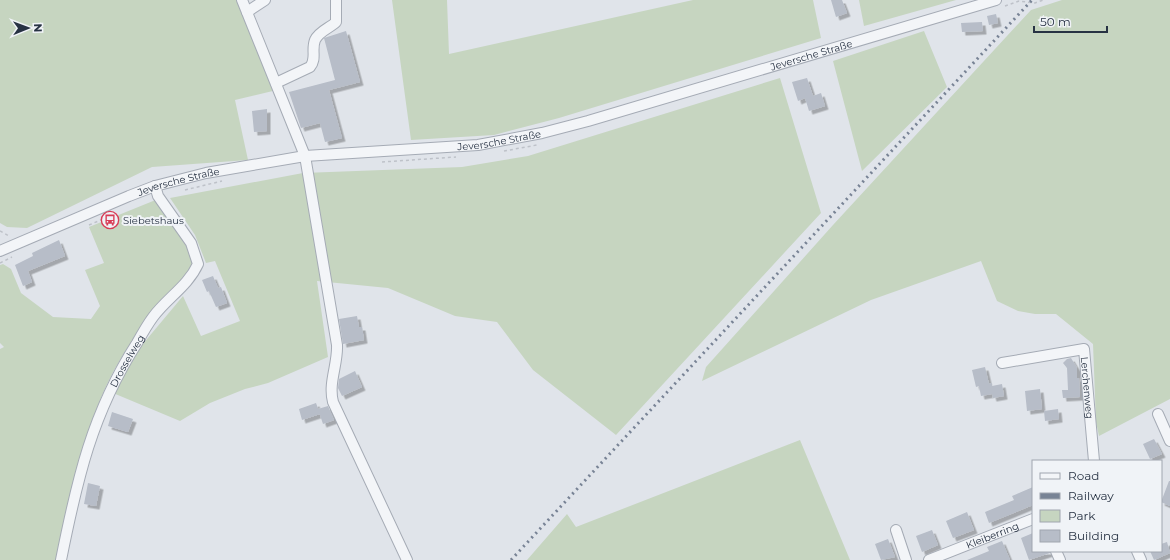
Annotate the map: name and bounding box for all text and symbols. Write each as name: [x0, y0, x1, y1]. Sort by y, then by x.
north arrow: [8, 8, 48, 48]
scale bar: [1034, 8, 1107, 34]
text: 50 m: [1040, 14, 1071, 29]
text: N: [31, 23, 45, 32]
street label: Jeversche Straße: [768, 37, 854, 74]
street label: Jeversche Straße: [456, 127, 542, 153]
street label: Jeversche Straße: [135, 165, 221, 200]
bus stop icon: Siebetshaus: [100, 210, 120, 230]
place label: Siebetshaus: [123, 214, 184, 227]
street label: Drosselweg: [107, 332, 147, 390]
street label: Lerchenweg: [1078, 356, 1096, 419]
legend: [1032, 460, 1162, 552]
text: Road: [1068, 468, 1099, 483]
text: Railway: [1068, 488, 1114, 503]
text: Park: [1068, 508, 1096, 523]
street label: Kleiberring: [964, 519, 1021, 552]
text: Building: [1068, 528, 1119, 543]

